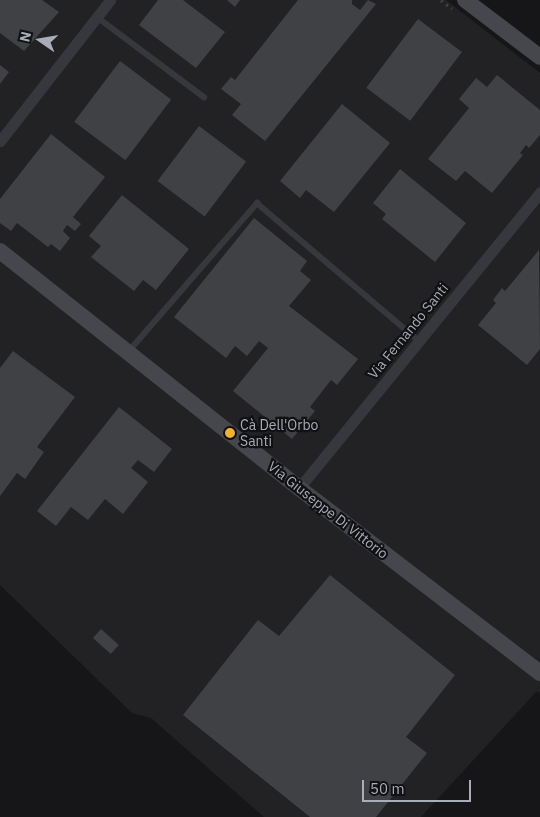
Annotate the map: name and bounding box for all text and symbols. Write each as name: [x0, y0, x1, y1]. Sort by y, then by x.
north arrow: [15, 15, 65, 65]
text: N: [15, 30, 35, 44]
street label: Via Fernando Santi: [364, 280, 452, 382]
place label: Cà Dell'Orbo Santi: [240, 417, 318, 450]
marker: Cà Dell'Orbo Santi: [224, 427, 236, 439]
street label: Via Giuseppe Di Vittorio: [265, 458, 391, 562]
scale bar: [365, 770, 474, 802]
text: 50 m: [370, 779, 405, 798]

